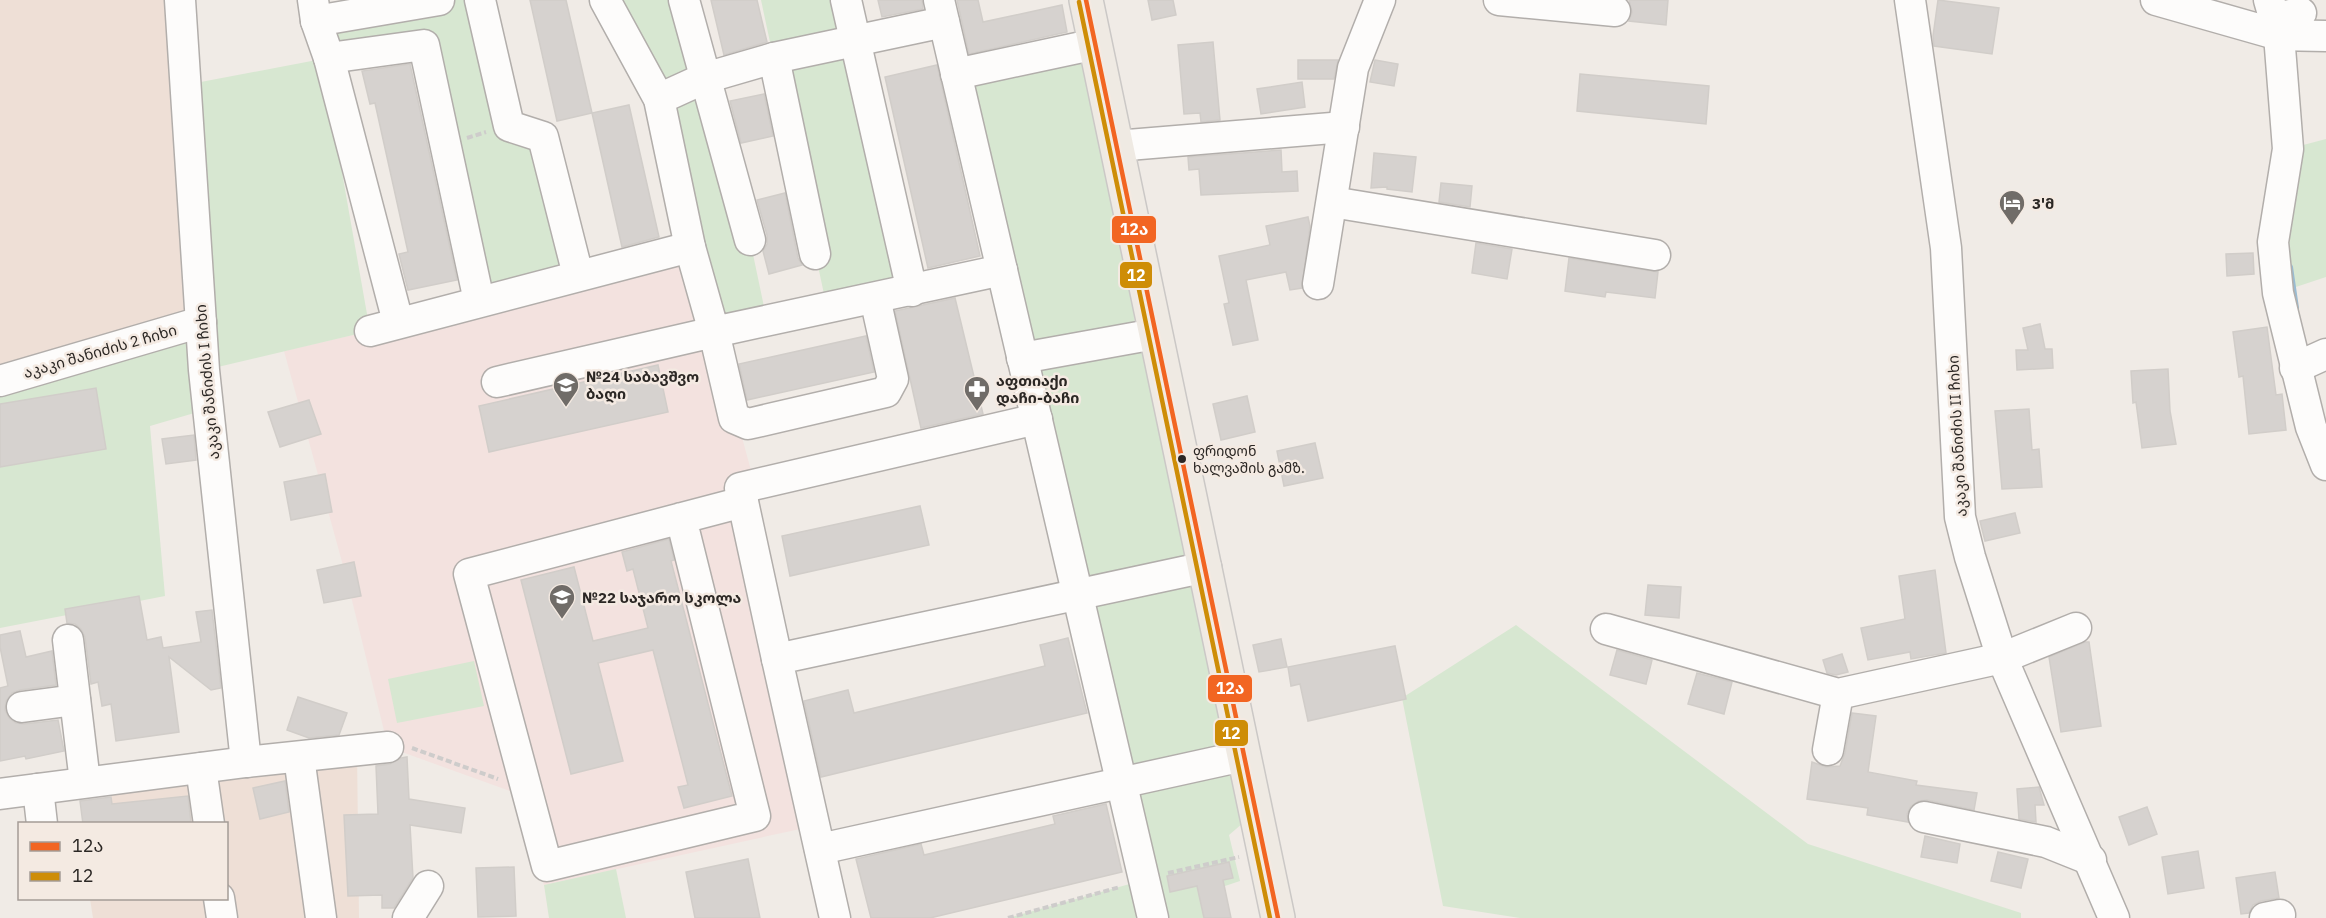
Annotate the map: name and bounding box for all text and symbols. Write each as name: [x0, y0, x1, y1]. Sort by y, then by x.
hotel icon: 3'მ: [1997, 188, 2027, 226]
place label: 3'მ: [2032, 194, 2054, 213]
line badge: 12ა: [1111, 215, 1157, 244]
text: 12ა: [1120, 219, 1148, 239]
line badge: 12: [1119, 261, 1153, 289]
text: 12: [1126, 265, 1146, 285]
street label: აკაკი შანიძის I ჩიხი: [191, 304, 223, 460]
street label: აკაკი შანიძის 2 ჩიხი: [21, 320, 179, 382]
street label: აკაკი შანიძის II ჩიხი: [1943, 355, 1971, 517]
place label: №24 საბავშვო ბაღი: [586, 367, 699, 403]
school or university icon: №24 საბავშვო ბაღი: [551, 370, 581, 408]
place label: აფთიაქი დაჩი-ბაჩი: [996, 371, 1079, 407]
pharmacy icon: აფთიაქი დაჩი-ბაჩი: [962, 374, 992, 412]
place label: ფრიდონ ხალვაშის გამზ.: [1193, 442, 1305, 477]
marker: ფრიდონ ხალვაშის გამზ.: [1176, 453, 1188, 465]
school or university icon: №22 საჯარო სკოლა: [547, 582, 577, 620]
place label: №22 საჯარო სკოლა: [582, 588, 742, 607]
line badge: 12ა: [1207, 674, 1253, 703]
text: 12ა: [1216, 678, 1244, 698]
line badge: 12: [1214, 719, 1249, 747]
text: 12: [1221, 723, 1241, 743]
legend: [18, 822, 228, 900]
text: 12ა: [72, 834, 103, 857]
text: 12: [72, 864, 94, 887]

